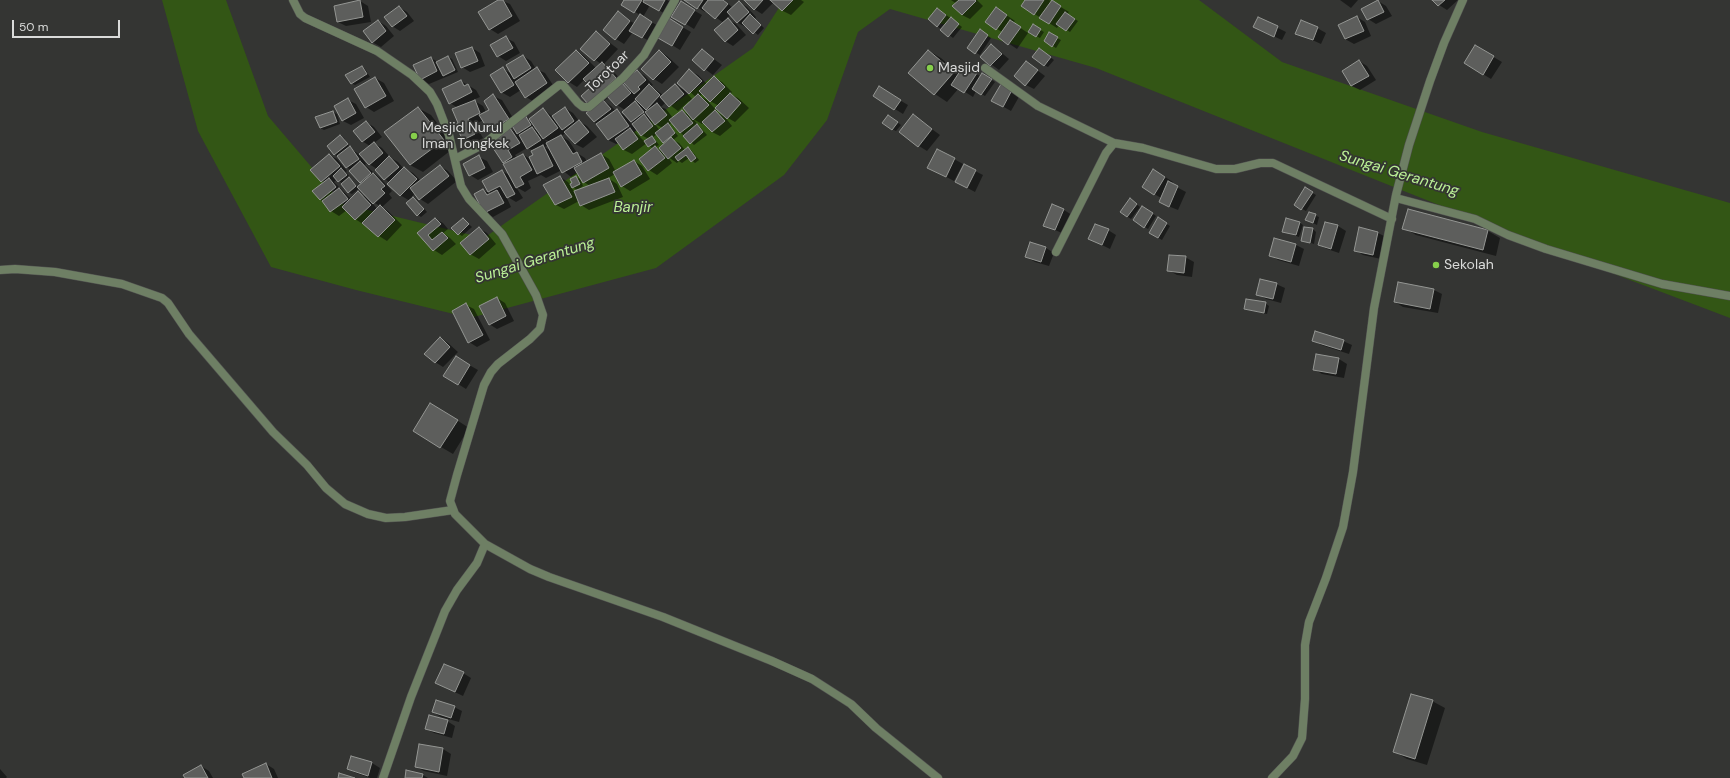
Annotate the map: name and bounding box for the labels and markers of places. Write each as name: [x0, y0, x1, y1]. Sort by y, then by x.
place label: Masjid: [938, 60, 980, 76]
marker: Masjid: [925, 63, 935, 73]
place label: Mesjid Nurul Iman Tongkek: [422, 120, 509, 152]
marker: Mesjid Nurul Iman Tongkek: [409, 131, 419, 141]
place label: Sekolah: [1444, 257, 1494, 273]
marker: Sekolah: [1431, 260, 1441, 270]

